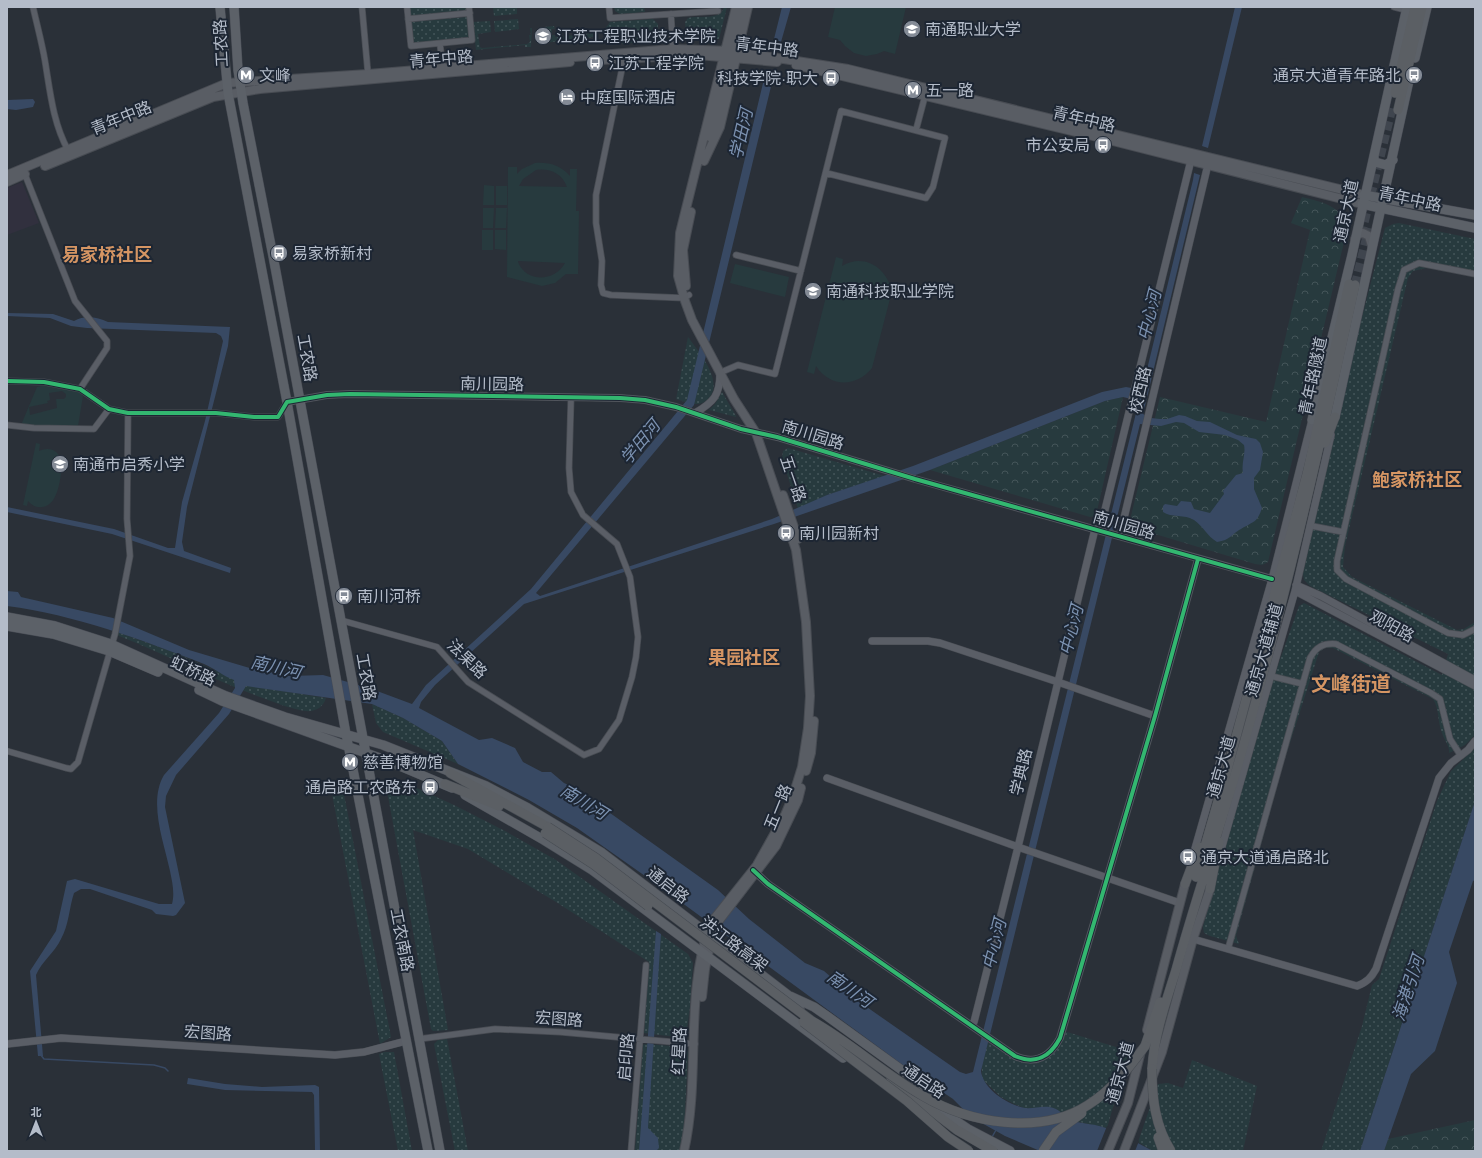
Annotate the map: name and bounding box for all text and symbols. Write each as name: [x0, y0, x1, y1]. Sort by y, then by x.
street label: 工农路: [208, 18, 234, 68]
place label: 南通职业大学: [925, 18, 1021, 41]
school or university icon: 南通职业大学: [902, 19, 922, 39]
place label: 江苏工程职业技术学院: [556, 25, 716, 48]
school or university icon: 江苏工程职业技术学院: [533, 26, 553, 46]
street label: 青年中路: [734, 32, 800, 62]
street label: 青年中路: [408, 45, 474, 73]
place label: 江苏工程学院: [608, 52, 704, 75]
bus stop icon: 江苏工程学院: [585, 53, 605, 73]
place label: 文峰: [259, 64, 291, 87]
place label: 通京大道青年路北: [1273, 64, 1401, 87]
metro station icon: 文峰: [236, 65, 256, 85]
bus stop icon: 通京大道青年路北: [1404, 65, 1424, 85]
place label: 科技学院·职大: [717, 67, 818, 90]
bus stop icon: 科技学院·职大: [821, 68, 841, 88]
place label: 五一路: [926, 79, 974, 102]
metro station icon: 五一路: [903, 80, 923, 100]
place label: 中庭国际酒店: [580, 86, 676, 109]
hotel icon: 中庭国际酒店: [557, 87, 577, 107]
street label: 青年中路: [87, 95, 155, 141]
street label: 青年中路: [1050, 101, 1118, 137]
water label: 学田河: [724, 104, 759, 162]
place label: 市公安局: [1026, 134, 1090, 157]
bus stop icon: 市公安局: [1093, 135, 1113, 155]
street label: 通京大道: [1328, 177, 1364, 245]
street label: 青年中路: [1376, 181, 1444, 217]
district label: 易家桥社区: [62, 242, 152, 268]
place label: 易家桥新村: [292, 242, 372, 265]
bus stop icon: 易家桥新村: [269, 243, 289, 263]
place label: 南通科技职业学院: [826, 280, 954, 303]
school or university icon: 南通科技职业学院: [803, 281, 823, 301]
water label: 中心河: [1131, 284, 1168, 343]
street label: 工农路: [292, 332, 322, 384]
street label: 青年路隧道: [1293, 334, 1333, 418]
street label: 校西路: [1123, 364, 1157, 416]
street label: 南川园路: [460, 372, 524, 396]
water label: 学田河: [614, 412, 668, 469]
street label: 南川园路: [779, 415, 847, 455]
place label: 南通市启秀小学: [73, 453, 185, 476]
street label: 五一路: [774, 453, 812, 505]
school or university icon: 南通市启秀小学: [50, 454, 70, 474]
district label: 鲍家桥社区: [1372, 467, 1462, 493]
street label: 南川园路: [1090, 505, 1158, 545]
place label: 南川园新村: [799, 522, 879, 545]
bus stop icon: 南川园新村: [776, 523, 796, 543]
place label: 南川河桥: [357, 585, 421, 608]
bus stop icon: 南川河桥: [334, 586, 354, 606]
water label: 中心河: [1053, 599, 1090, 658]
street label: 通京大道辅道: [1240, 601, 1288, 699]
street label: 观阳路: [1365, 604, 1419, 648]
street label: 法果路: [442, 634, 492, 684]
district label: 果园社区: [708, 645, 780, 671]
street label: 虹桥路: [166, 650, 220, 692]
water label: 南川河: [248, 650, 306, 685]
street label: 工农路: [351, 651, 381, 703]
district label: 文峰街道: [1311, 670, 1391, 699]
street label: 通京大道: [1201, 733, 1241, 801]
street label: 学典路: [1004, 746, 1038, 798]
place label: 慈善博物馆: [363, 751, 443, 774]
metro station icon: 慈善博物馆: [340, 752, 360, 772]
place label: 通启路工农路东: [305, 776, 417, 799]
bus stop icon: 通启路工农路东: [420, 777, 440, 797]
water label: 南川河: [556, 779, 615, 827]
street label: 五一路: [758, 780, 798, 834]
place label: 通京大道通启路北: [1201, 846, 1329, 869]
bus stop icon: 通京大道通启路北: [1178, 847, 1198, 867]
street label: 通启路: [642, 861, 694, 909]
street label: 工农南路: [385, 906, 419, 974]
street label: 洪江路高架: [695, 911, 773, 977]
water label: 中心河: [976, 913, 1013, 972]
water label: 海港引河: [1386, 949, 1431, 1024]
water label: 南川河: [822, 965, 880, 1015]
street label: 宏图路: [534, 1006, 584, 1032]
street label: 宏图路: [183, 1020, 233, 1046]
street label: 红星路: [666, 1026, 692, 1076]
street label: 启印路: [612, 1032, 640, 1082]
street label: 通京大道: [1101, 1039, 1139, 1107]
street label: 通启路: [898, 1058, 950, 1104]
north arrow: [16, 1102, 56, 1142]
text: 北: [31, 1104, 42, 1120]

